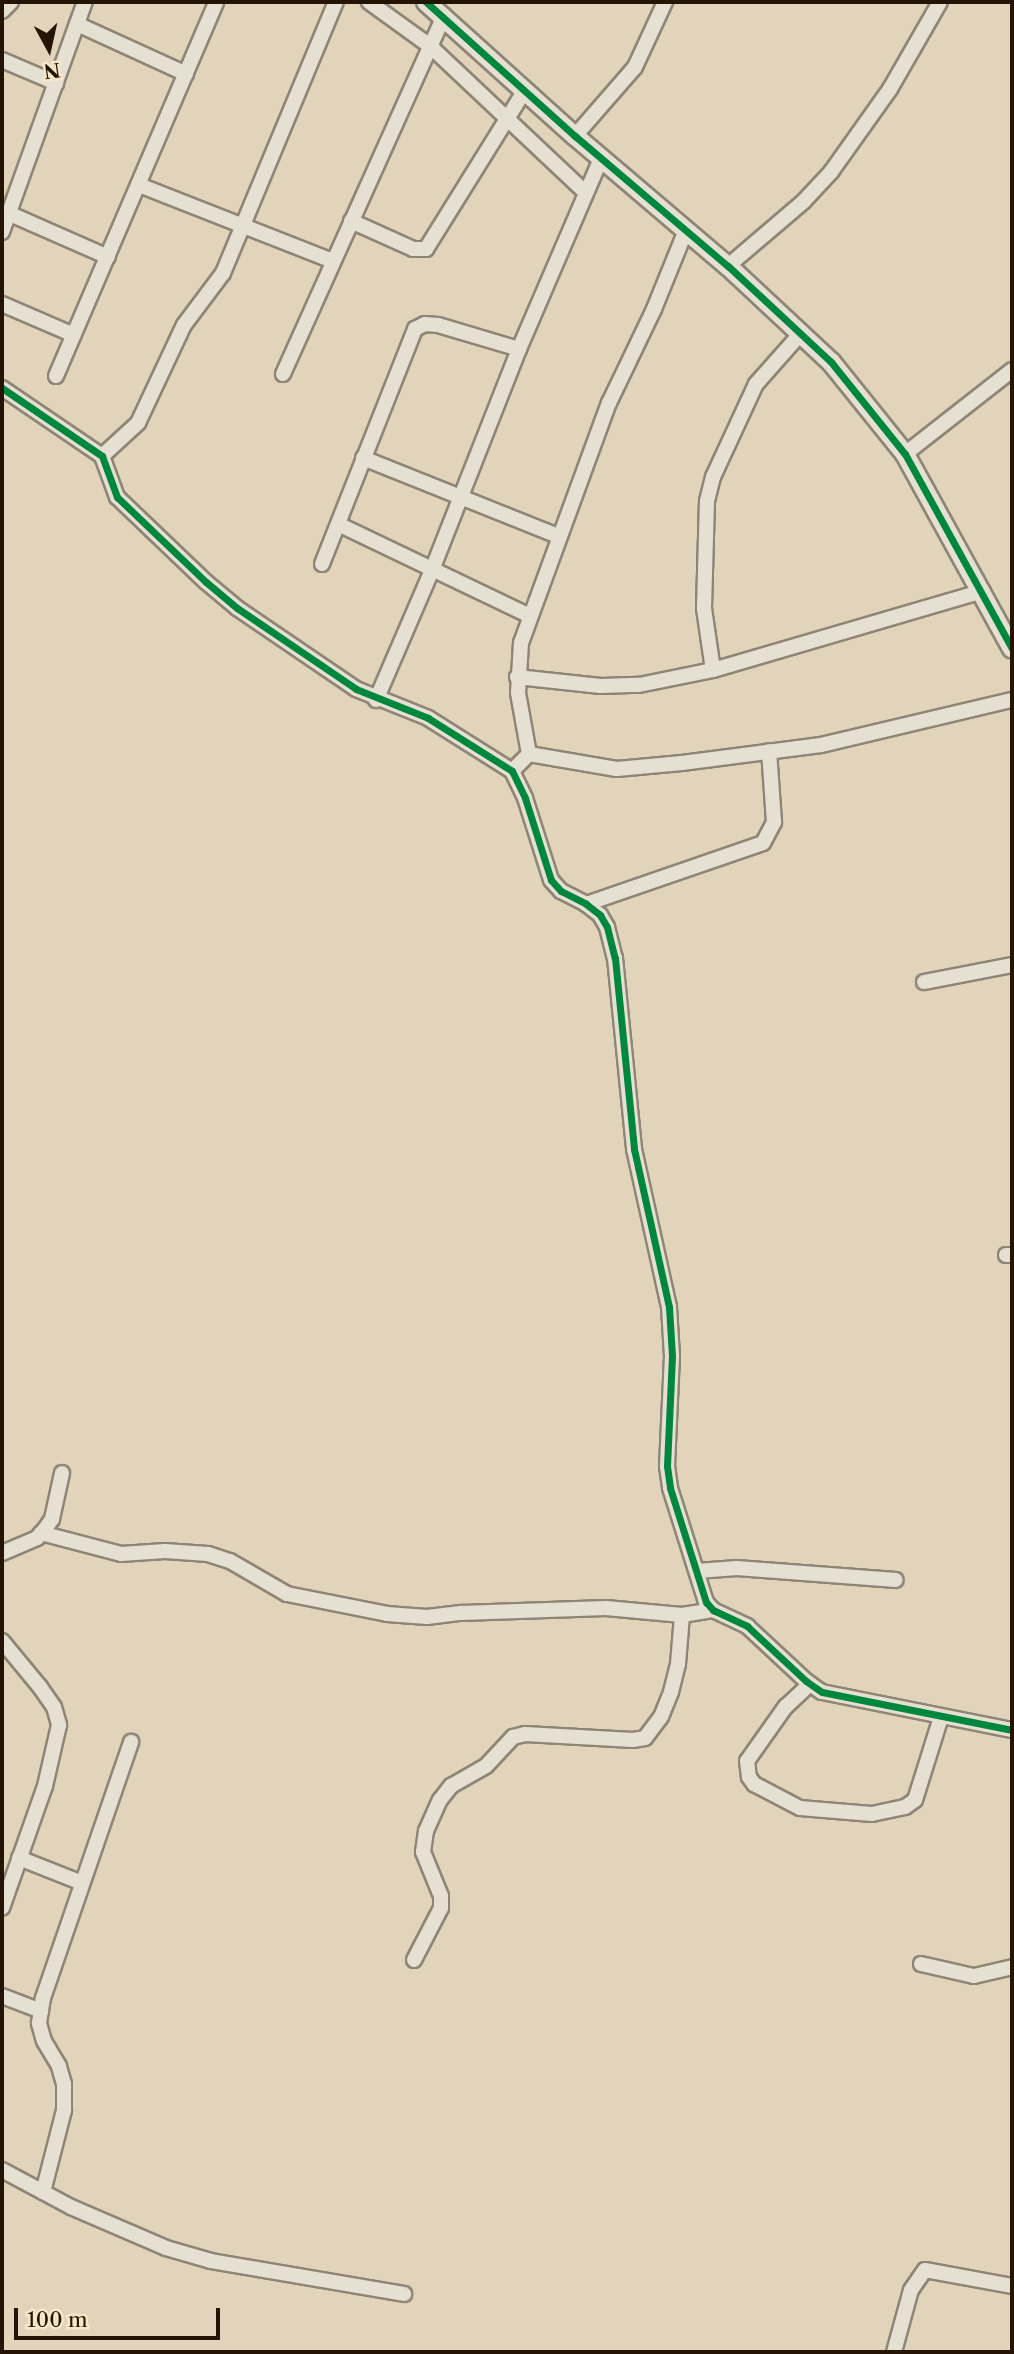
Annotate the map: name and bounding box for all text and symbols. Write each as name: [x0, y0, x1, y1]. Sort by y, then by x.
north arrow: [14, 14, 84, 84]
text: N: [42, 58, 62, 83]
scale bar: [18, 2294, 224, 2338]
text: 100 m: [27, 2307, 88, 2332]

